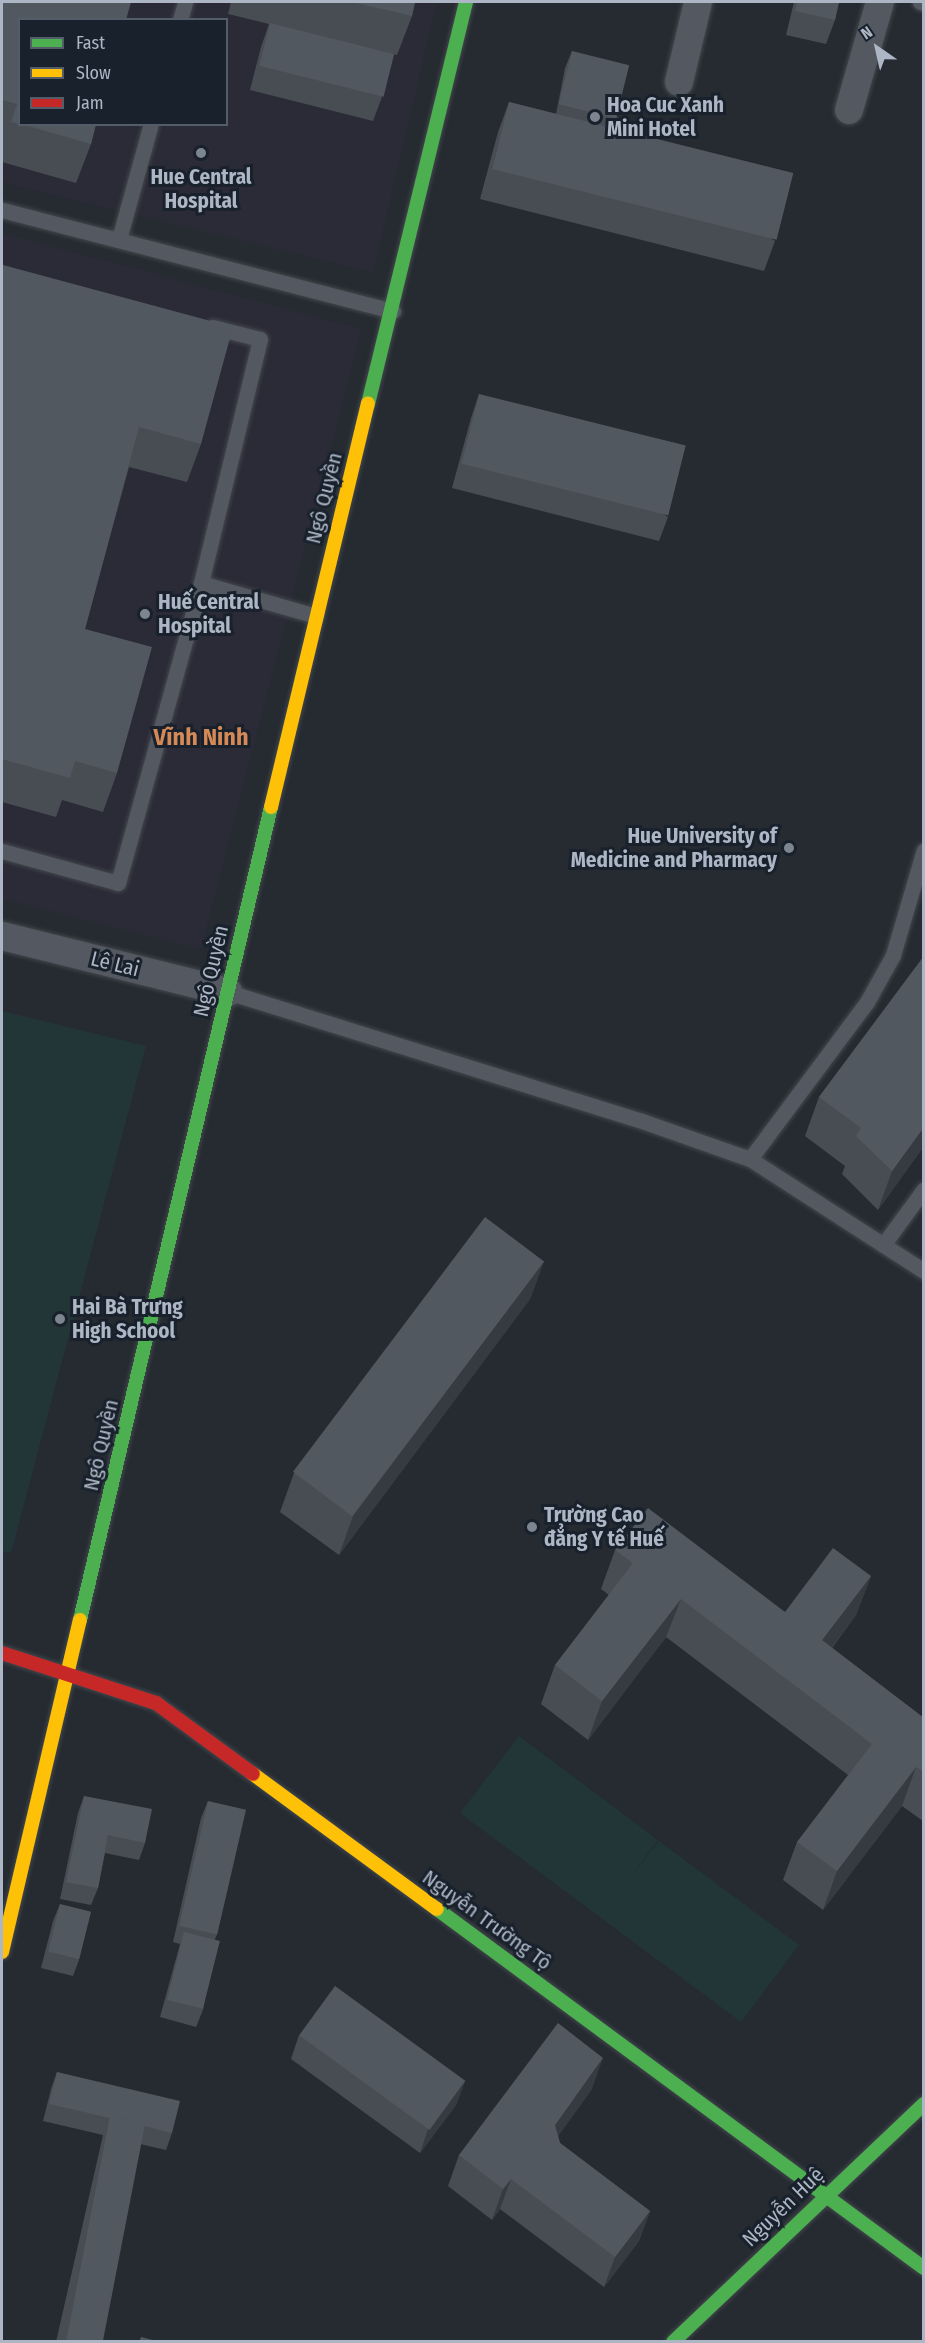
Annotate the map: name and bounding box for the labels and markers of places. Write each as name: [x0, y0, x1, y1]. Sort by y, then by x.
place label: Hoa Cuc Xanh Mini Hotel: [607, 92, 724, 142]
marker: Hoa Cuc Xanh Mini Hotel: [588, 110, 602, 124]
marker: Hue Central Hospital: [192, 144, 210, 162]
place label: Hue Central Hospital: [150, 164, 252, 214]
place label: Huế Central Hospital: [158, 589, 259, 639]
marker: Huế Central Hospital: [136, 605, 154, 623]
place label: Hue University of Medicine and Pharmacy: [571, 823, 777, 873]
marker: Hue University of Medicine and Pharmacy: [782, 841, 796, 855]
place label: Hai Bà Trưng High School: [72, 1294, 183, 1344]
marker: Hai Bà Trưng High School: [53, 1312, 67, 1326]
place label: Trường Cao đẳng Y tế Huế: [544, 1502, 664, 1552]
marker: Trường Cao đẳng Y tế Huế: [525, 1520, 539, 1534]

